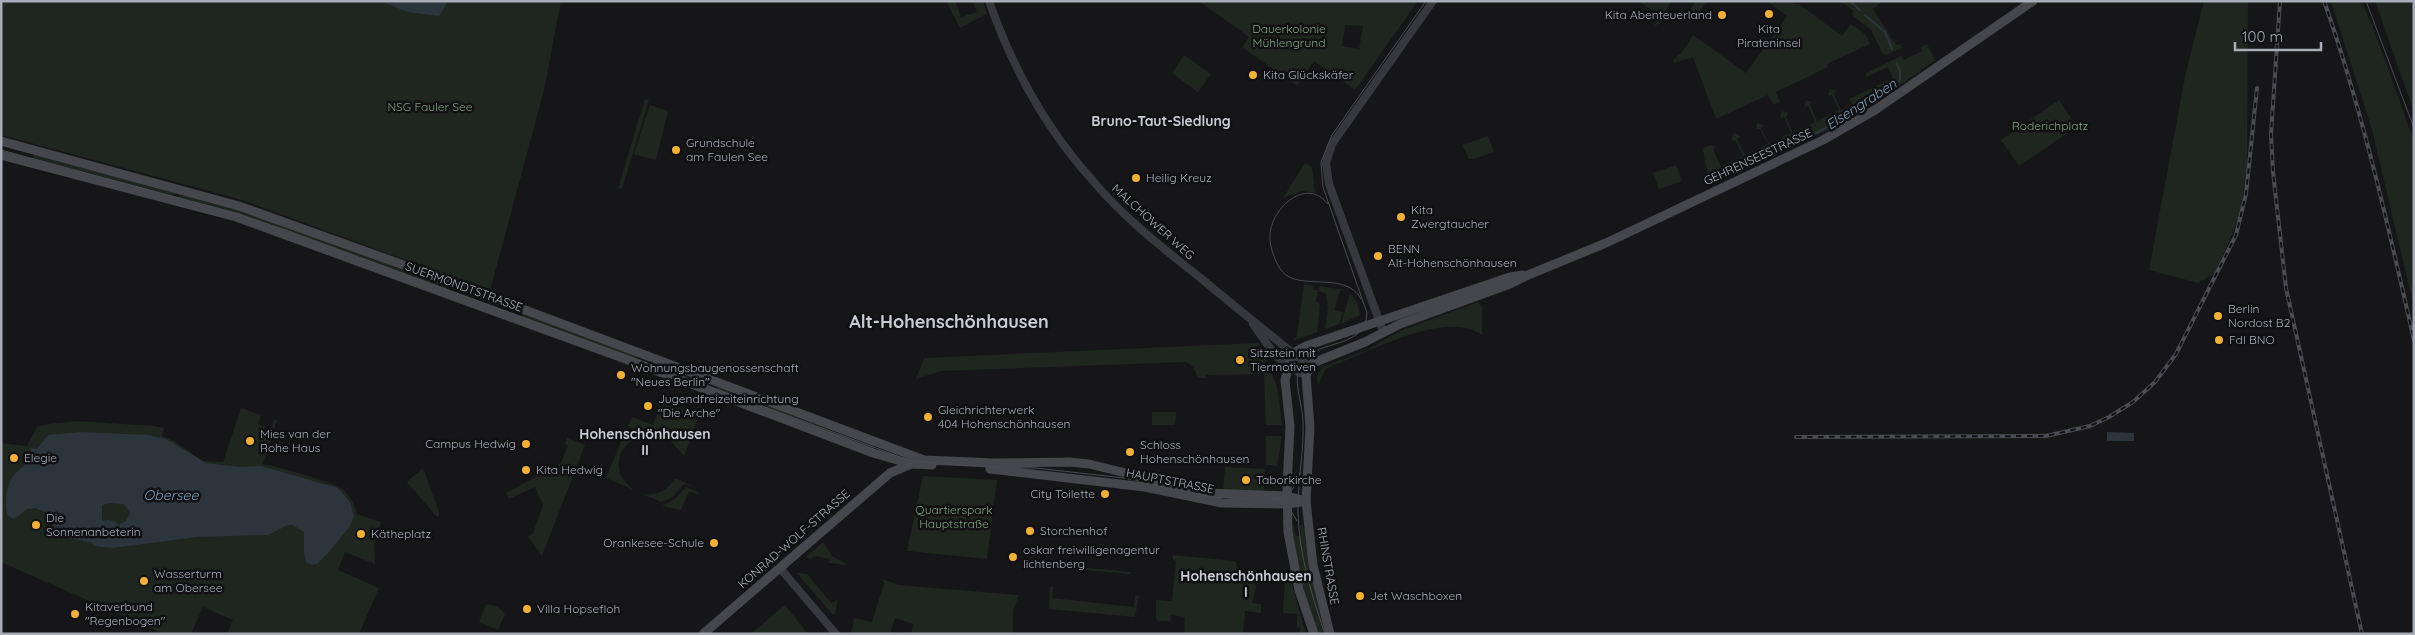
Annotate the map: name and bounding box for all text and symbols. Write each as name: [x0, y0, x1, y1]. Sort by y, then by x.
place label: Kita Abenteuerland: [1605, 7, 1712, 22]
marker: Kita Pirateninsel: [1763, 8, 1775, 20]
marker: Kita Abenteuerland: [1716, 9, 1728, 21]
scale bar: [2235, 20, 2321, 52]
park label: Dauerkolonie Mühlengrund: [1252, 21, 1326, 50]
place label: Kita Pirateninsel: [1737, 21, 1801, 50]
text: 100 m: [2242, 27, 2283, 46]
place label: Kita Glückskäfer: [1263, 67, 1354, 82]
marker: Kita Glückskäfer: [1247, 69, 1259, 81]
water label: Elsengraben: [1822, 74, 1900, 134]
park label: NSG Fauler See: [387, 99, 473, 114]
district label: Bruno-Taut-Siedlung: [1091, 112, 1231, 130]
park label: Roderichplatz: [2012, 118, 2089, 133]
street label: GEHRENSEESTRASSE: [1701, 125, 1815, 188]
place label: Grundschule am Faulen See: [686, 135, 768, 164]
marker: Grundschule am Faulen See: [670, 144, 682, 156]
place label: Heilig Kreuz: [1146, 170, 1212, 185]
marker: Heilig Kreuz: [1130, 172, 1142, 184]
street label: MALCHOWER WEG: [1109, 181, 1198, 263]
place label: Kita Zwergtaucher: [1411, 202, 1489, 231]
marker: Kita Zwergtaucher: [1395, 211, 1407, 223]
place label: BENN Alt-Hohenschönhausen: [1388, 241, 1517, 270]
marker: BENN Alt-Hohenschönhausen: [1372, 250, 1384, 262]
street label: SUERMONDTSTRASSE: [403, 258, 525, 315]
place label: Berlin Nordost B2: [2228, 301, 2291, 330]
district label: Alt-Hohenschönhausen: [849, 310, 1049, 333]
marker: Berlin Nordost B2: [2212, 310, 2224, 322]
place label: Fdl BNO: [2229, 332, 2275, 347]
marker: Fdl BNO: [2213, 334, 2225, 346]
place label: Sitzstein mit Tiermotiven: [1250, 345, 1316, 374]
marker: Sitzstein mit Tiermotiven: [1234, 354, 1246, 366]
place label: Wohnungsbaugenossenschaft "Neues Berlin": [631, 360, 799, 389]
marker: Wohnungsbaugenossenschaft "Neues Berlin": [615, 369, 627, 381]
place label: Jugendfreizeiteinrichtung "Die Arche": [658, 391, 799, 420]
marker: Jugendfreizeiteinrichtung "Die Arche": [642, 400, 654, 412]
place label: Gleichrichterwerk 404 Hohenschönhausen: [938, 402, 1070, 431]
marker: Gleichrichterwerk 404 Hohenschönhausen: [922, 411, 934, 423]
district label: Hohenschönhausen II: [579, 425, 711, 459]
place label: Mies van der Rohe Haus: [260, 426, 331, 455]
marker: Mies van der Rohe Haus: [244, 435, 256, 447]
place label: Campus Hedwig: [425, 436, 516, 451]
place label: Schloss Hohenschönhausen: [1140, 437, 1249, 466]
marker: Campus Hedwig: [520, 438, 532, 450]
marker: Schloss Hohenschönhausen: [1124, 446, 1136, 458]
place label: Elegie: [24, 450, 57, 465]
marker: Elegie: [8, 452, 20, 464]
place label: Kita Hedwig: [536, 462, 603, 477]
marker: Kita Hedwig: [520, 464, 532, 476]
street label: HAUPTSTRASSE: [1125, 465, 1216, 496]
place label: Taborkirche: [1256, 472, 1322, 487]
marker: Taborkirche: [1240, 474, 1252, 486]
water label: Obersee: [144, 486, 200, 504]
street label: KONRAD-WOLF-STRASSE: [735, 486, 853, 591]
place label: City Toilette: [1031, 486, 1095, 501]
marker: City Toilette: [1099, 488, 1111, 500]
park label: Quartierspark Hauptstraße: [915, 502, 993, 531]
place label: Die Sonnenanbeterin: [46, 510, 141, 539]
marker: Die Sonnenanbeterin: [30, 519, 42, 531]
place label: Storchenhof: [1040, 523, 1108, 538]
marker: Storchenhof: [1024, 525, 1036, 537]
place label: Kätheplatz: [371, 526, 431, 541]
street label: RHINSTRASSE: [1314, 526, 1343, 606]
marker: Kätheplatz: [355, 528, 367, 540]
place label: Orankesee-Schule: [603, 535, 704, 550]
marker: Orankesee-Schule: [708, 537, 720, 549]
place label: oskar freiwilligenagentur lichtenberg: [1023, 542, 1160, 571]
marker: oskar freiwilligenagentur lichtenberg: [1007, 551, 1019, 563]
place label: Wasserturm am Obersee: [154, 566, 223, 595]
district label: Hohenschönhausen I: [1180, 567, 1312, 601]
marker: Wasserturm am Obersee: [138, 575, 150, 587]
place label: Jet Waschboxen: [1370, 588, 1462, 603]
marker: Jet Waschboxen: [1354, 590, 1366, 602]
place label: Kitaverbund "Regenbogen": [85, 599, 166, 628]
place label: Villa Hopsefloh: [537, 601, 620, 616]
marker: Villa Hopsefloh: [521, 603, 533, 615]
marker: Kitaverbund "Regenbogen": [69, 608, 81, 620]

